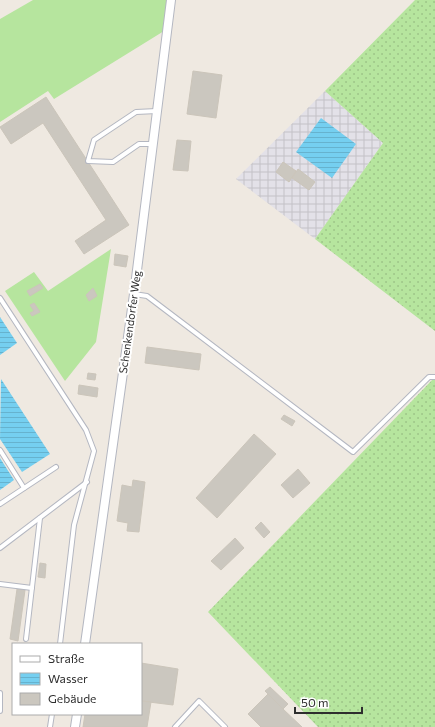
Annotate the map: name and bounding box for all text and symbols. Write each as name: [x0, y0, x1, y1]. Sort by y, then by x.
street label: Schenkendorfer Weg: [116, 269, 143, 374]
legend: [12, 643, 142, 715]
text: Straße: [48, 651, 84, 665]
text: Wasser: [48, 671, 88, 685]
scale bar: [295, 689, 362, 715]
text: Gebäude: [48, 691, 96, 705]
text: 50 m: [301, 695, 329, 709]

